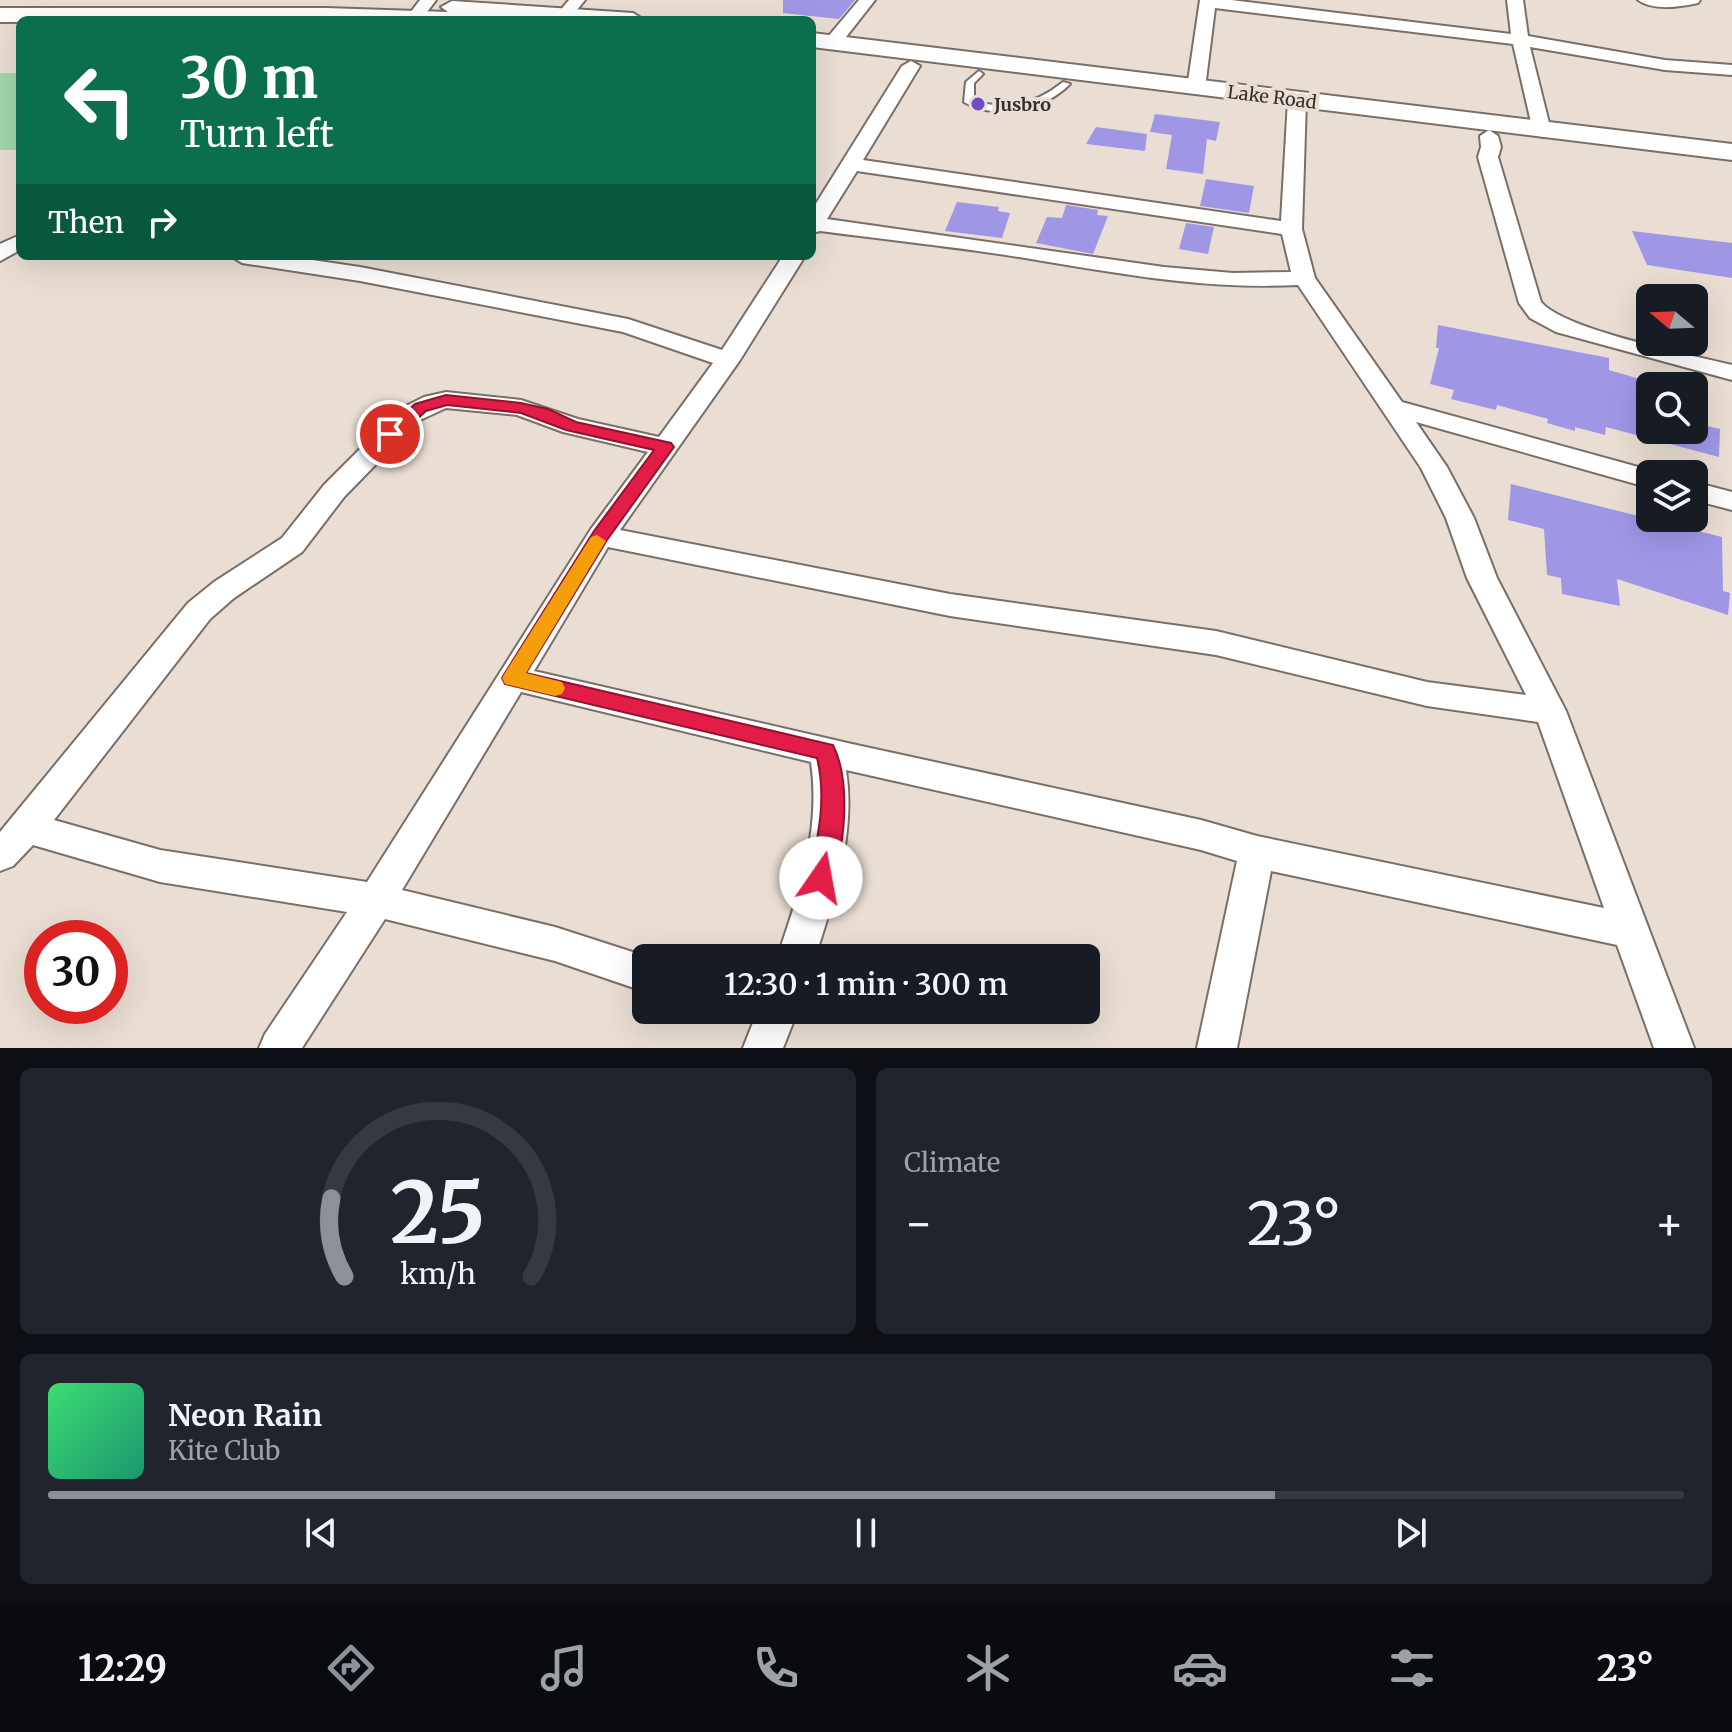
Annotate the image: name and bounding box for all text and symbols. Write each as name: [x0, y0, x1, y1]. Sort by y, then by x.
text: 30 m: [180, 43, 318, 113]
icon: left: [48, 48, 152, 152]
street label: Lake Road: [1226, 80, 1318, 114]
place label: Jusbro: [993, 93, 1051, 116]
marker: Jusbro: [969, 95, 987, 113]
text: Turn left: [180, 112, 334, 157]
icon: right: [140, 200, 184, 244]
text: Then: [48, 203, 124, 241]
north arrow: [1636, 284, 1708, 356]
map controls: [1636, 284, 1708, 532]
button: search: [1636, 372, 1708, 444]
pin: [356, 400, 424, 468]
icon: arrive: [368, 412, 412, 456]
button: layers: [1636, 460, 1708, 532]
position arrow: [779, 836, 863, 920]
speed limit sign: 30: [24, 920, 128, 1024]
text: 12:30 · 1 min · 300 m: [724, 965, 1008, 1003]
text: Climate: [904, 1146, 1000, 1179]
text: 25: [390, 1161, 486, 1266]
text: 23°: [1247, 1186, 1341, 1261]
text: −: [904, 1196, 933, 1251]
text: +: [1655, 1196, 1684, 1251]
text: km/h: [400, 1256, 476, 1292]
text: Neon Rain: [168, 1396, 322, 1434]
text: Kite Club: [168, 1434, 280, 1467]
icon: previous: [299, 1511, 343, 1555]
icon: pause: [844, 1511, 888, 1555]
icon: next: [1389, 1511, 1433, 1555]
icon: directions: [323, 1640, 379, 1696]
icon: music: [536, 1640, 592, 1696]
icon: phone: [748, 1640, 804, 1696]
icon: climate: [960, 1640, 1016, 1696]
icon: car: [1172, 1640, 1228, 1696]
icon: filters: [1384, 1640, 1440, 1696]
text: 12:29: [78, 1646, 167, 1691]
text: 23°: [1597, 1646, 1654, 1691]

